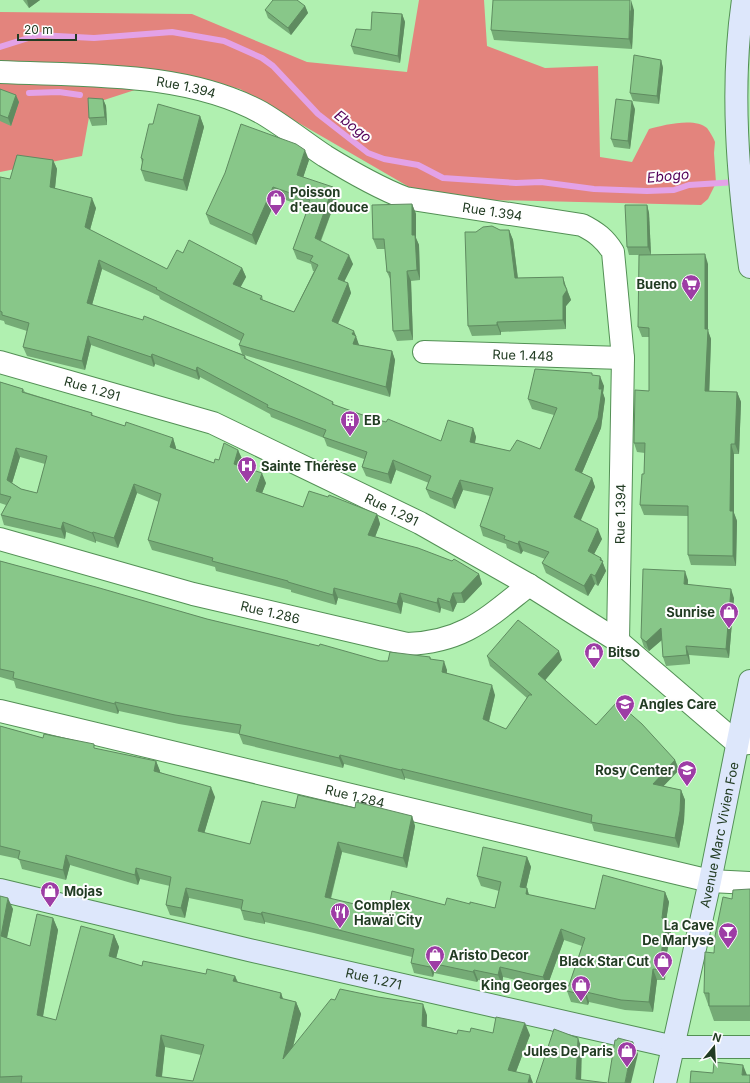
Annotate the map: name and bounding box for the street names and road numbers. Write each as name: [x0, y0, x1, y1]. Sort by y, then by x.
street label: Rue 1.394: [155, 73, 218, 101]
street label: Rue 1.394: [461, 199, 524, 224]
street label: Rue 1.448: [492, 346, 554, 364]
street label: Rue 1.291: [62, 373, 122, 404]
street label: Rue 1.394: [611, 484, 629, 544]
street label: Rue 1.291: [362, 490, 421, 529]
street label: Rue 1.286: [239, 597, 301, 627]
street label: Avenue Marc Vivien Foe: [696, 761, 742, 909]
street label: Rue 1.284: [324, 781, 386, 811]
street label: Rue 1.271: [344, 964, 403, 993]

